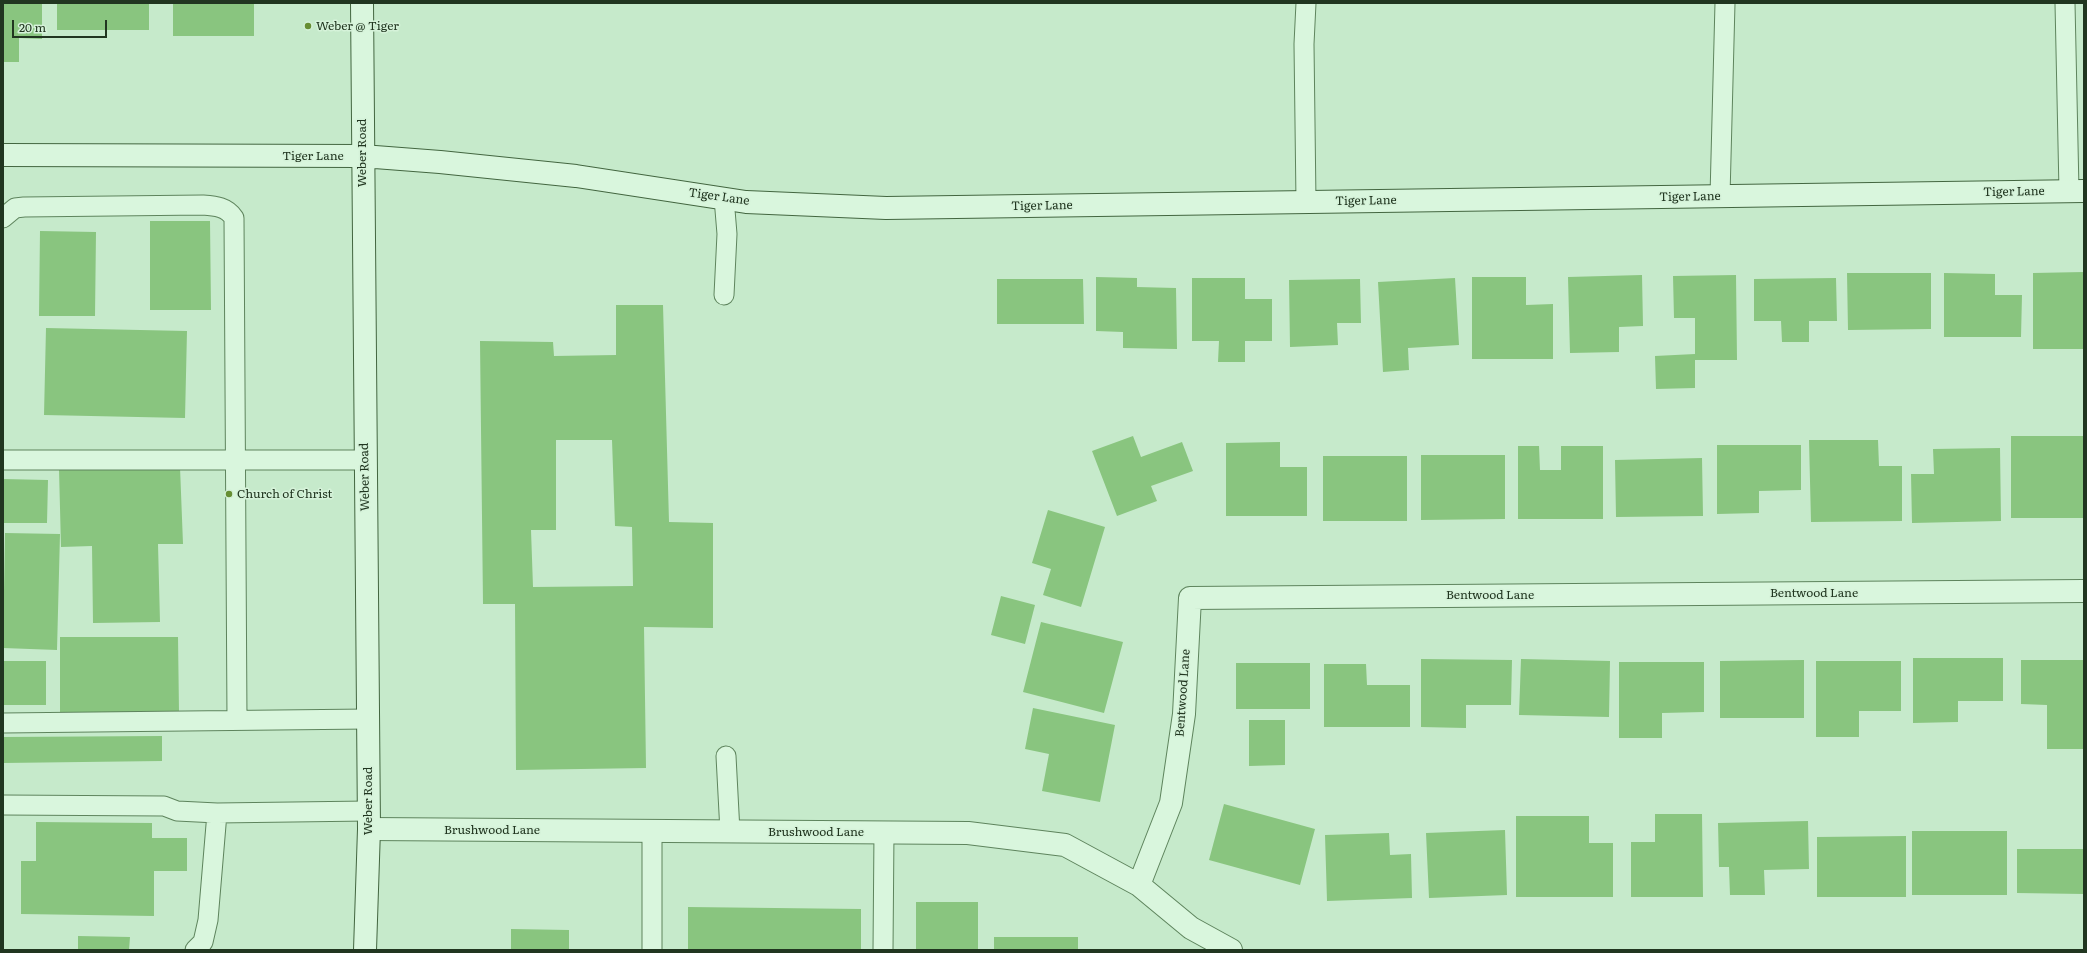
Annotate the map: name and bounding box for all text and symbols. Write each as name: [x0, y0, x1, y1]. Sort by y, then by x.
scale bar: [14, 12, 109, 38]
text: 20 m: [19, 18, 46, 36]
place label: Weber @ Tiger: [316, 19, 399, 33]
marker: Weber @ Tiger: [303, 21, 313, 31]
street label: Weber Road: [355, 119, 369, 187]
street label: Tiger Lane: [282, 149, 344, 163]
street label: Tiger Lane: [1983, 184, 2045, 200]
street label: Tiger Lane: [688, 186, 750, 208]
street label: Tiger Lane: [1659, 189, 1721, 205]
street label: Tiger Lane: [1335, 193, 1397, 209]
street label: Tiger Lane: [1011, 198, 1073, 214]
street label: Weber Road: [357, 443, 373, 511]
place label: Church of Christ: [237, 487, 332, 501]
marker: Church of Christ: [224, 489, 234, 499]
street label: Bentwood Lane: [1770, 586, 1858, 600]
street label: Bentwood Lane: [1446, 588, 1534, 602]
street label: Bentwood Lane: [1173, 648, 1193, 738]
street label: Weber Road: [361, 767, 375, 835]
street label: Brushwood Lane: [444, 823, 540, 837]
street label: Brushwood Lane: [768, 825, 864, 839]

